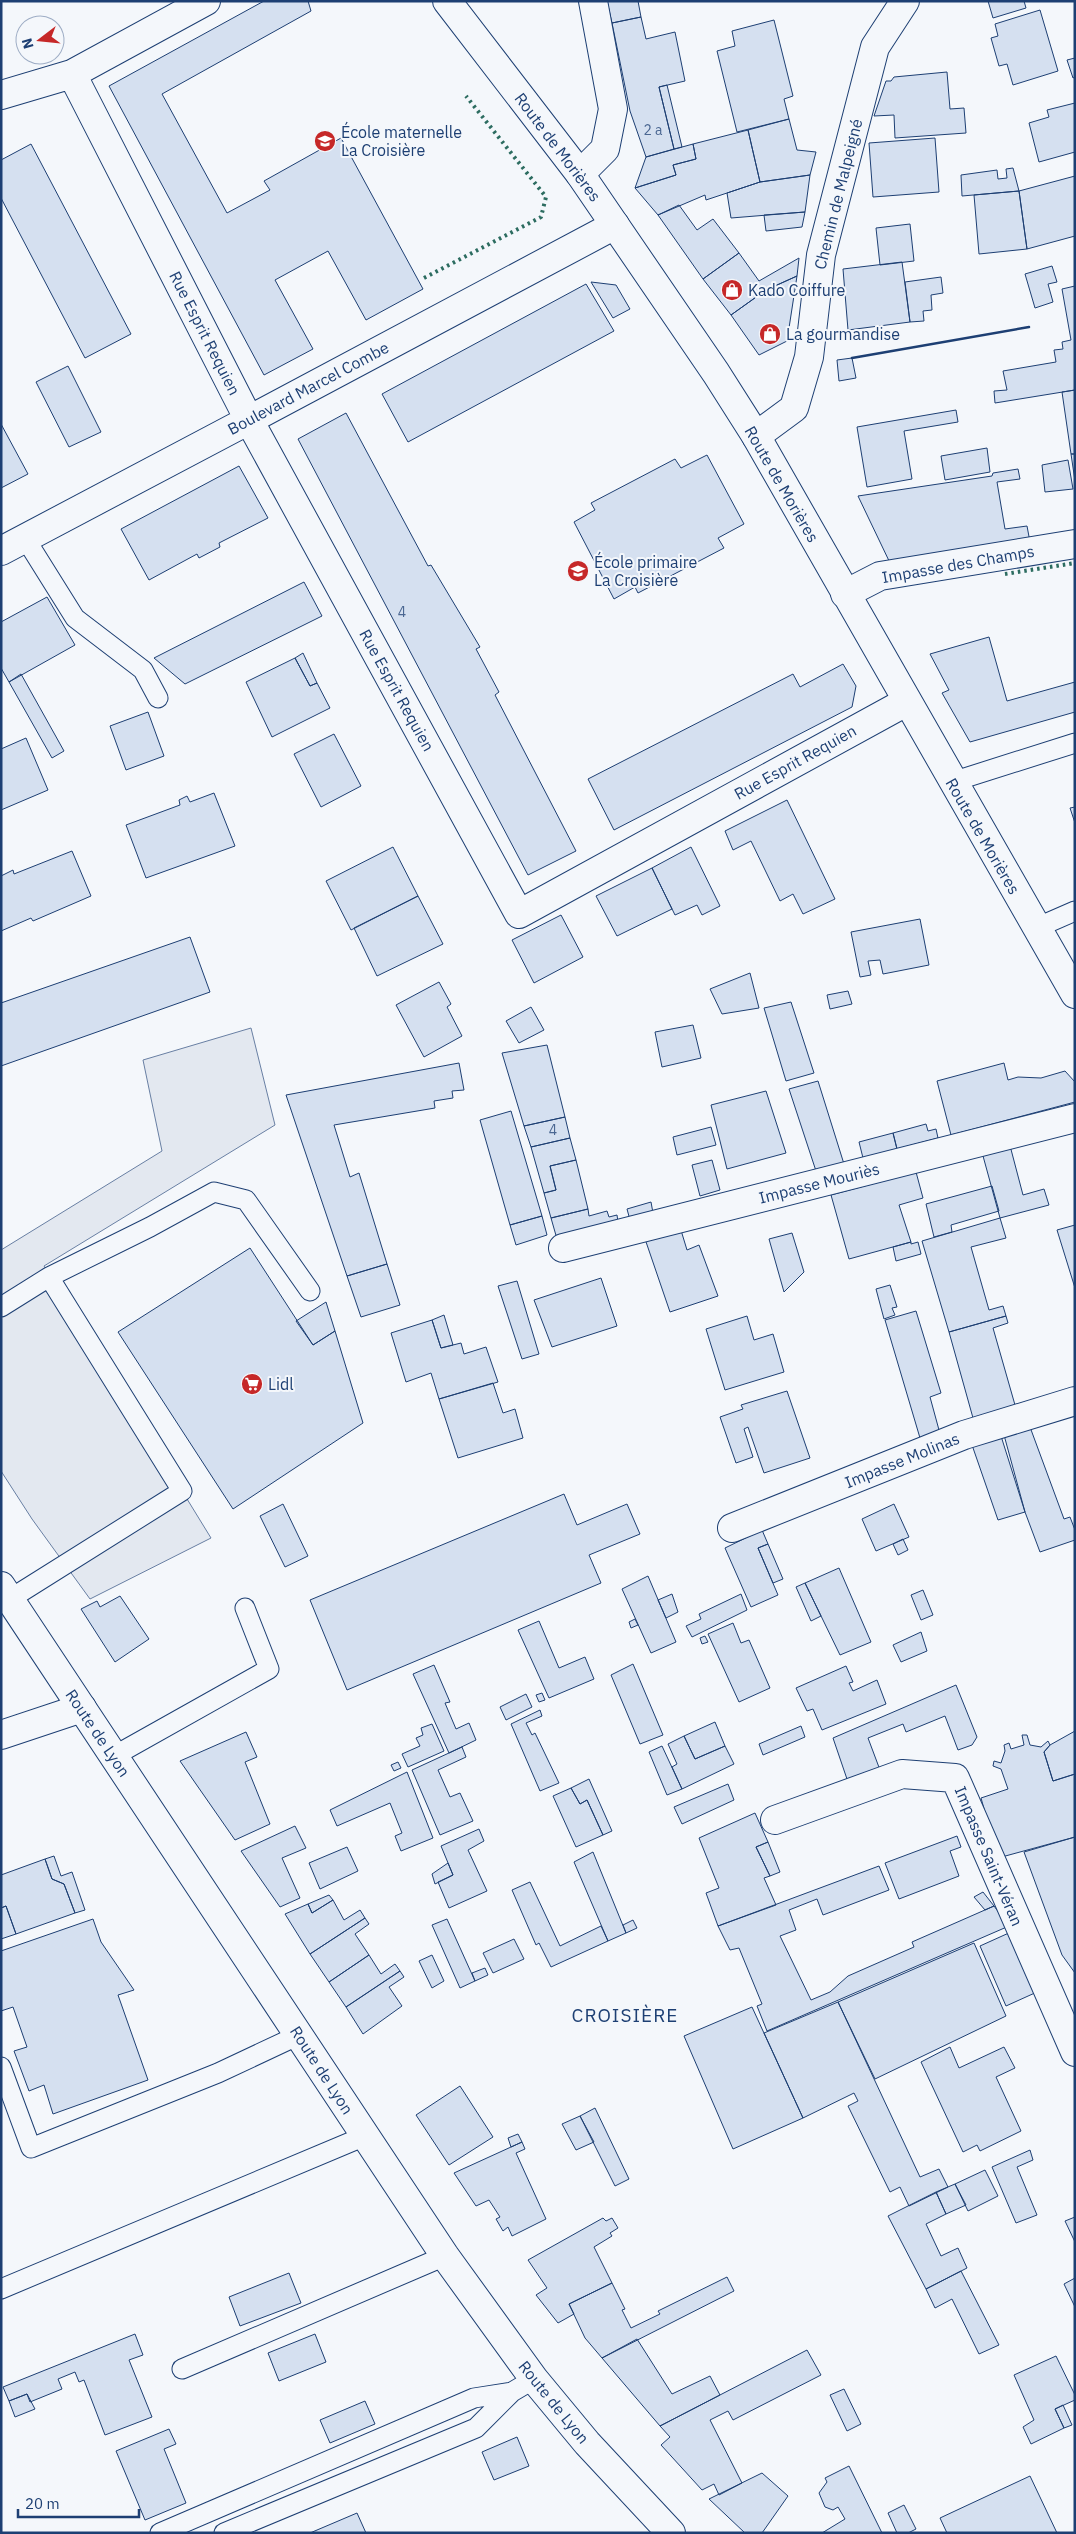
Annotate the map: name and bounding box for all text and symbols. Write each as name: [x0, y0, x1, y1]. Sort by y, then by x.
north arrow: [15, 15, 65, 65]
text: N: [17, 36, 38, 51]
street label: Route de Morières: [511, 89, 605, 205]
street label: Chemin de Malpeigné: [810, 116, 866, 272]
place label: École maternelle La Croisière: [341, 121, 462, 160]
house number: 2 a: [643, 121, 663, 139]
school or university icon: École maternelle La Croisière: [313, 129, 337, 153]
street label: Rue Esprit Requien: [165, 268, 245, 398]
shop icon: Kado Coiffure: [720, 278, 744, 302]
place label: Kado Coiffure: [748, 280, 846, 300]
shop icon: La gourmandise: [758, 322, 782, 346]
place label: La gourmandise: [786, 324, 900, 344]
street label: Boulevard Marcel Combe: [224, 337, 392, 439]
street label: Route de Morières: [741, 422, 823, 546]
street label: Impasse des Champs: [880, 541, 1036, 587]
place label: École primaire La Croisière: [594, 551, 697, 590]
school or university icon: École primaire La Croisière: [566, 559, 590, 583]
house number: 4: [398, 603, 406, 621]
street label: Rue Esprit Requien: [355, 625, 439, 755]
street label: Rue Esprit Requien: [730, 720, 860, 804]
street label: Route de Morières: [942, 774, 1024, 898]
house number: 4: [549, 1121, 557, 1139]
street label: Impasse Mouriès: [757, 1158, 881, 1208]
supermarket icon: Lidl: [240, 1372, 264, 1396]
place label: Lidl: [268, 1374, 294, 1394]
street label: Impasse Molinas: [842, 1428, 962, 1492]
street label: Route de Lyon: [61, 1685, 135, 1781]
street label: Impasse Saint-Véran: [951, 1783, 1027, 1929]
district label: CROISIÈRE: [572, 2003, 678, 2027]
street label: Route de Lyon: [286, 2022, 358, 2118]
street label: Route de Lyon: [514, 2356, 594, 2448]
scale bar: [18, 2486, 139, 2518]
text: 20 m: [25, 2494, 60, 2513]

